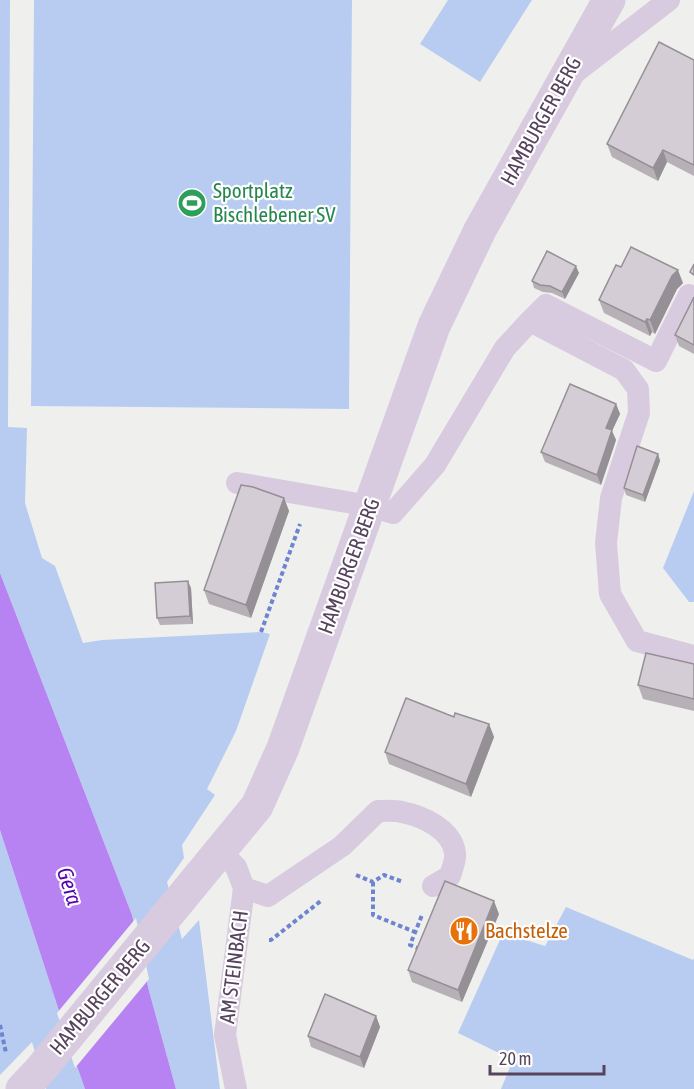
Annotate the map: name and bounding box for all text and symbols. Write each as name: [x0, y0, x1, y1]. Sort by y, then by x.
street label: HAMBURGER BERG: [495, 52, 585, 189]
place label: Sportplatz Bischlebener SV: [213, 178, 336, 226]
sports icon: Sportplatz Bischlebener SV: [176, 187, 208, 219]
street label: HAMBURGER BERG: [312, 494, 384, 637]
water label: Gera: [52, 864, 88, 908]
street label: AM STEINBACH: [214, 909, 252, 1025]
restaurant icon: Bachstelze: [448, 915, 480, 947]
place label: Bachstelze: [485, 918, 568, 942]
street label: HAMBURGER BERG: [44, 934, 154, 1059]
scale bar: [490, 1038, 604, 1076]
text: 20 m: [499, 1048, 531, 1069]

